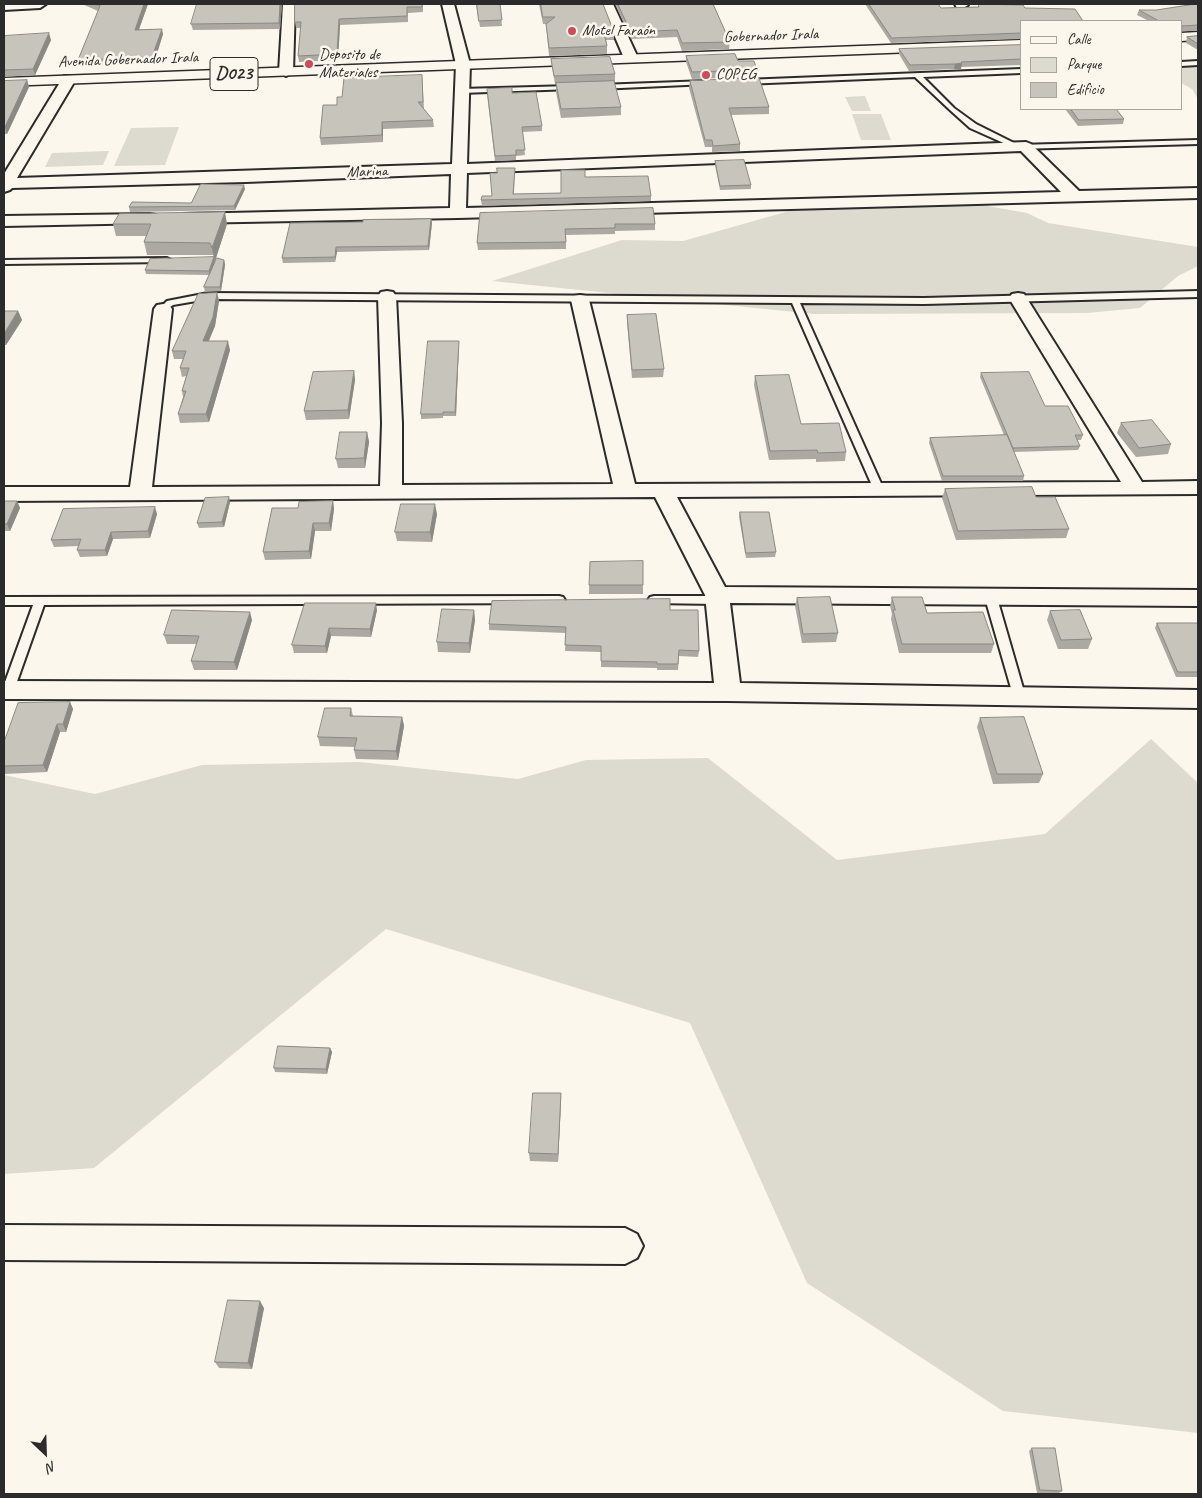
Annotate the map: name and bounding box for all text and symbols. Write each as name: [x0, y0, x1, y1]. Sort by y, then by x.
legend: [1020, 20, 1182, 110]
place label: Motel Faraón: [582, 21, 655, 41]
marker: Motel Faraón: [566, 25, 578, 37]
street label: Gobernador Irala: [723, 25, 819, 47]
text: Calle: [1067, 30, 1091, 49]
place label: Deposito de Materiales: [319, 45, 380, 83]
street label: Avenida Gobernador Irala: [58, 48, 198, 72]
text: Parque: [1067, 55, 1101, 74]
road number: D023: [210, 58, 258, 90]
marker: Deposito de Materiales: [303, 58, 315, 70]
place label: COPEG: [716, 65, 756, 85]
marker: COPEG: [700, 69, 712, 81]
text: Edificio: [1067, 80, 1104, 99]
street label: Marina: [346, 162, 388, 182]
north arrow: [20, 1428, 70, 1478]
text: N: [44, 1458, 59, 1477]

